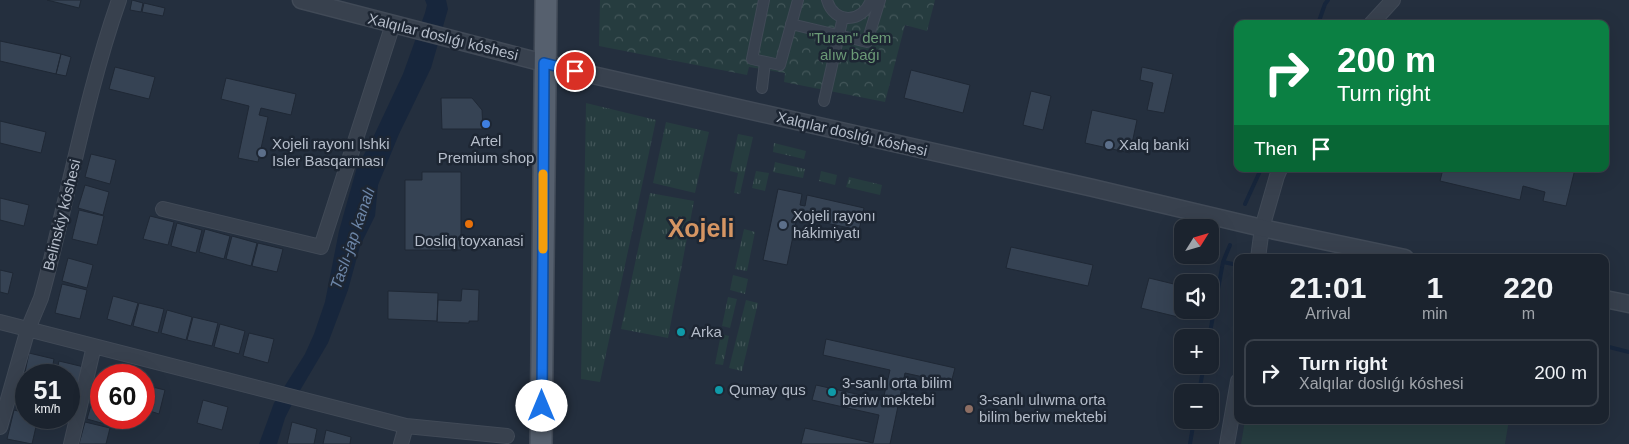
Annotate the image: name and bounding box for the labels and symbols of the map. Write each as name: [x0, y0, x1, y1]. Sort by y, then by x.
street label: Xalqılar doslıǵı kóshesi: [366, 10, 520, 63]
park label: "Turan" dem alıw baǵı: [809, 29, 891, 63]
pin: [554, 50, 596, 92]
street label: Xalqılar doslıǵı kóshesi: [775, 108, 929, 159]
marker: Artel Premium shop: [480, 118, 492, 130]
place label: Artel Premium shop: [438, 132, 534, 166]
place label: Xojeli rayonı Ishki Isler Basqarması: [272, 135, 390, 169]
place label: Xalq banki: [1119, 136, 1189, 153]
marker: Xalq banki: [1103, 139, 1115, 151]
marker: Xojeli rayonı Ishki Isler Basqarması: [256, 147, 268, 159]
street label: Belinskiy kóshesi: [39, 157, 84, 272]
water label: Taslı-jap kanalı: [327, 185, 378, 292]
place label: Xojeli rayonı hákimiyatı: [793, 207, 876, 241]
district label: Xojeli: [668, 214, 734, 242]
marker: Dosliq toyxanasi: [463, 218, 475, 230]
marker: Xojeli rayonı hákimiyatı: [777, 219, 789, 231]
north arrow: [1174, 219, 1219, 264]
place label: Dosliq toyxanasi: [414, 232, 524, 249]
place label: Arka: [691, 323, 723, 340]
marker: Arka: [675, 326, 687, 338]
speed limit sign: 60: [90, 364, 155, 429]
place label: 3-sanlı orta bilim beriw mektebi: [842, 374, 952, 408]
position arrow: [515, 379, 567, 431]
place label: Qumay qus: [729, 381, 806, 398]
marker: Qumay qus: [713, 384, 725, 396]
marker: 3-sanlı orta bilim beriw mektebi: [826, 386, 838, 398]
place label: 3-sanlı ulıwma orta bilim beriw mektebi: [979, 391, 1107, 425]
marker: 3-sanlı ulıwma orta bilim beriw mektebi: [963, 403, 975, 415]

